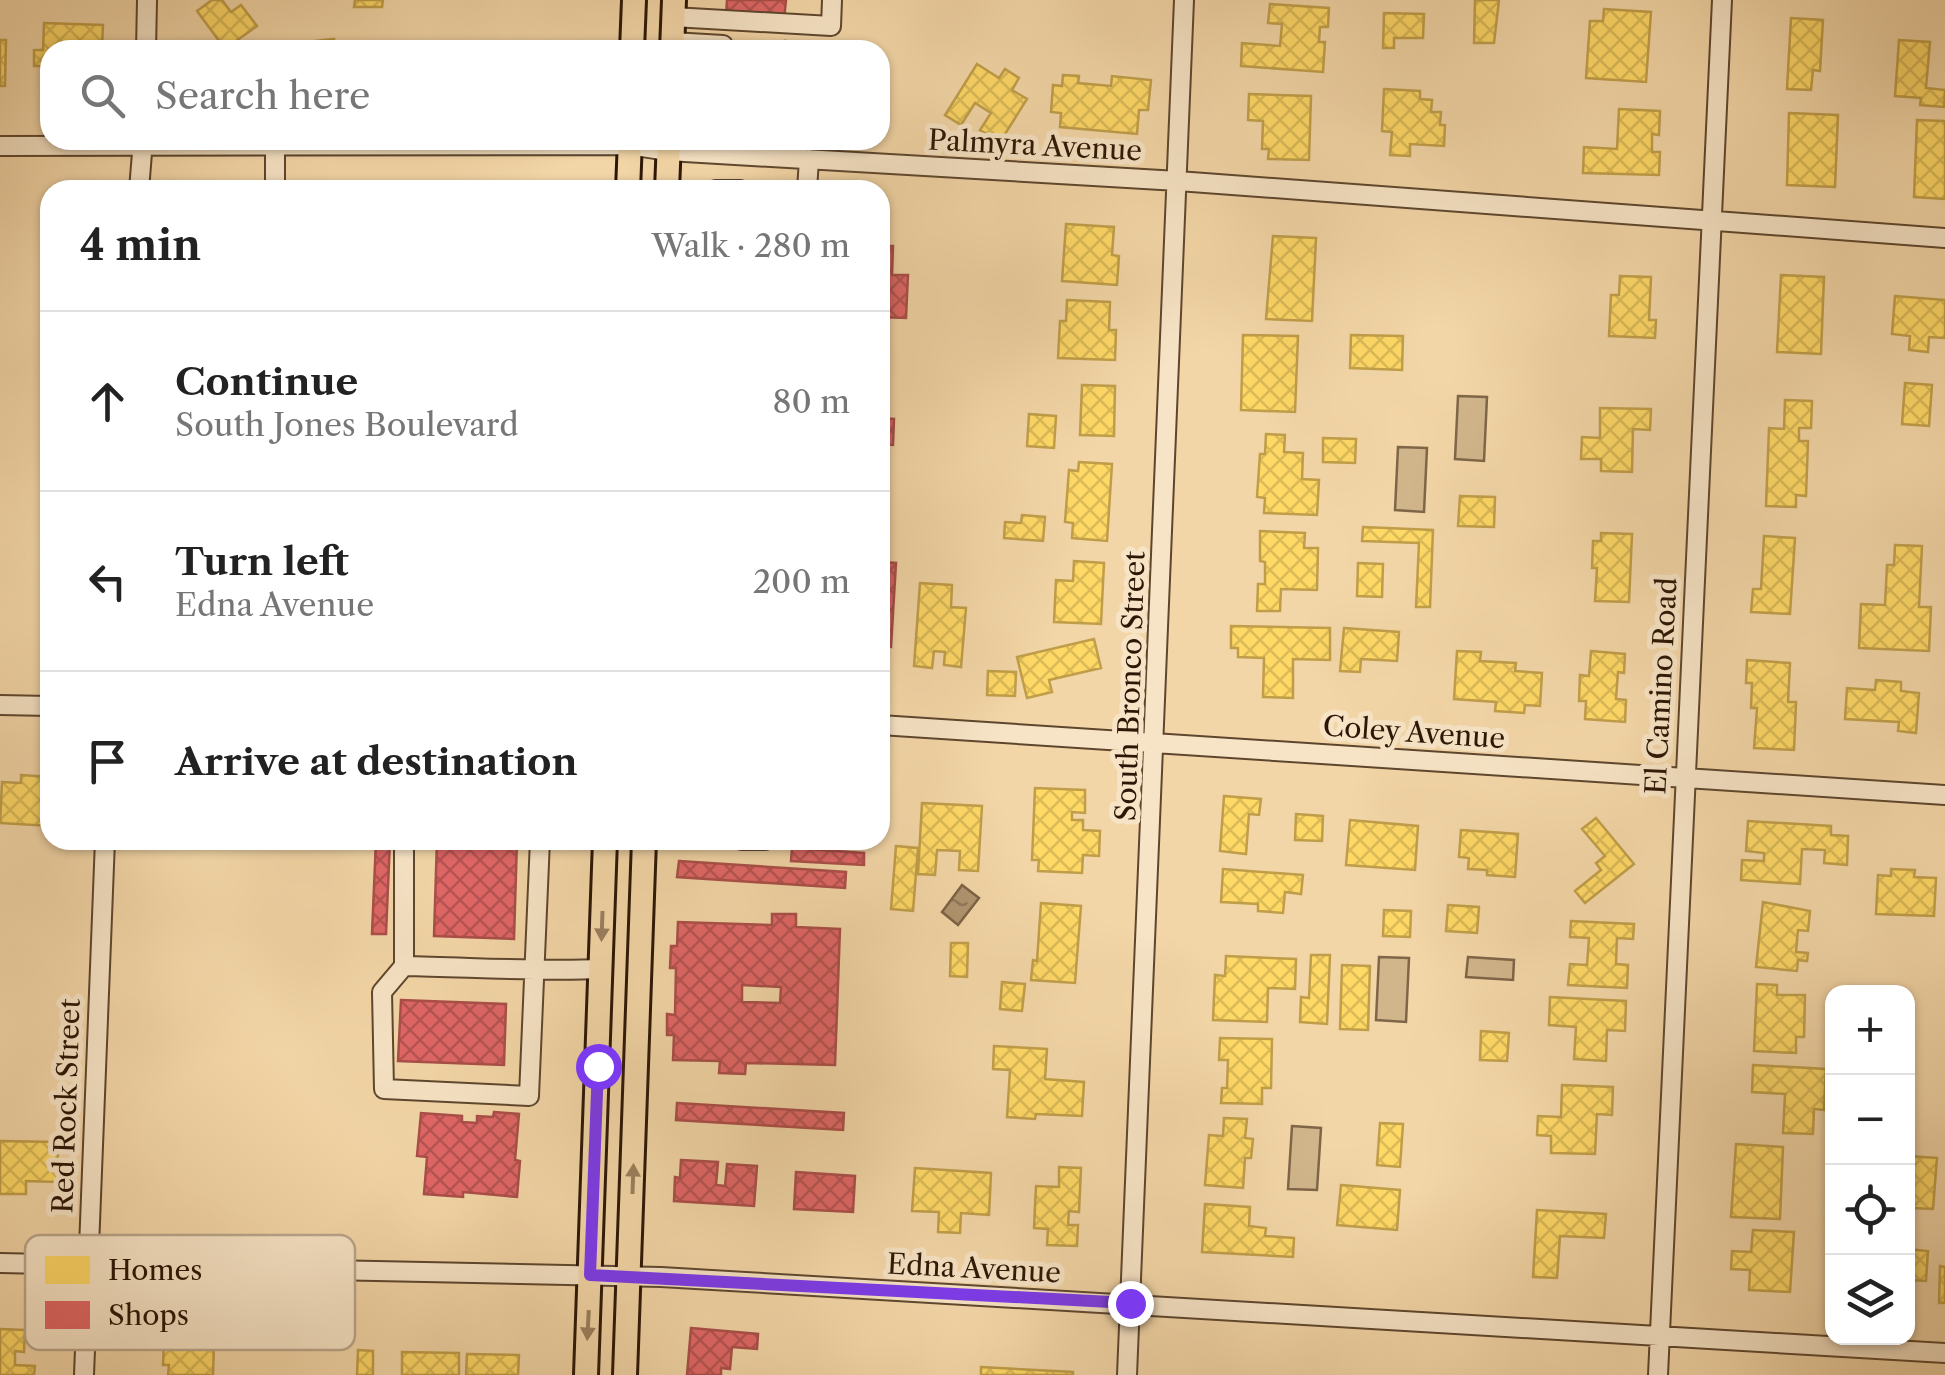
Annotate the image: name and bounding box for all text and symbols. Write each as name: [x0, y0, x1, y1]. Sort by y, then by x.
search box: [40, 40, 890, 150]
icon: search: [75, 68, 130, 123]
text: Search here: [155, 72, 370, 119]
street label: Palmyra Avenue: [927, 122, 1143, 168]
text: 4 min: [80, 219, 201, 271]
text: Walk · 280 m: [652, 226, 850, 265]
text: Continue: [175, 358, 358, 405]
icon: ahead: [80, 374, 135, 429]
text: 80 m: [772, 382, 850, 421]
text: South Jones Boulevard: [175, 405, 519, 444]
text: Turn left: [175, 538, 349, 585]
street label: South Bronco Street: [1108, 550, 1152, 822]
icon: left: [80, 554, 135, 609]
text: 200 m: [753, 562, 850, 601]
street label: El Camino Road: [1638, 577, 1684, 795]
text: Edna Avenue: [175, 585, 374, 624]
street label: Coley Avenue: [1322, 709, 1506, 755]
icon: arrive: [80, 734, 135, 789]
text: Arrive at destination: [175, 738, 578, 785]
one-way arrow: [594, 911, 610, 943]
map controls: [1825, 985, 1915, 1345]
button: +: [1825, 985, 1915, 1075]
street label: Red Rock Street: [45, 998, 87, 1214]
route start: [576, 1044, 622, 1090]
button: −: [1825, 1075, 1915, 1165]
one-way arrow: [625, 1162, 641, 1194]
button: locate: [1825, 1165, 1915, 1255]
legend: [25, 1235, 355, 1350]
street label: Edna Avenue: [886, 1246, 1062, 1290]
text: Homes: [108, 1253, 202, 1287]
button: layers: [1825, 1255, 1915, 1345]
route end: [1108, 1281, 1154, 1327]
text: Shops: [108, 1298, 189, 1332]
one-way arrow: [580, 1309, 596, 1341]

